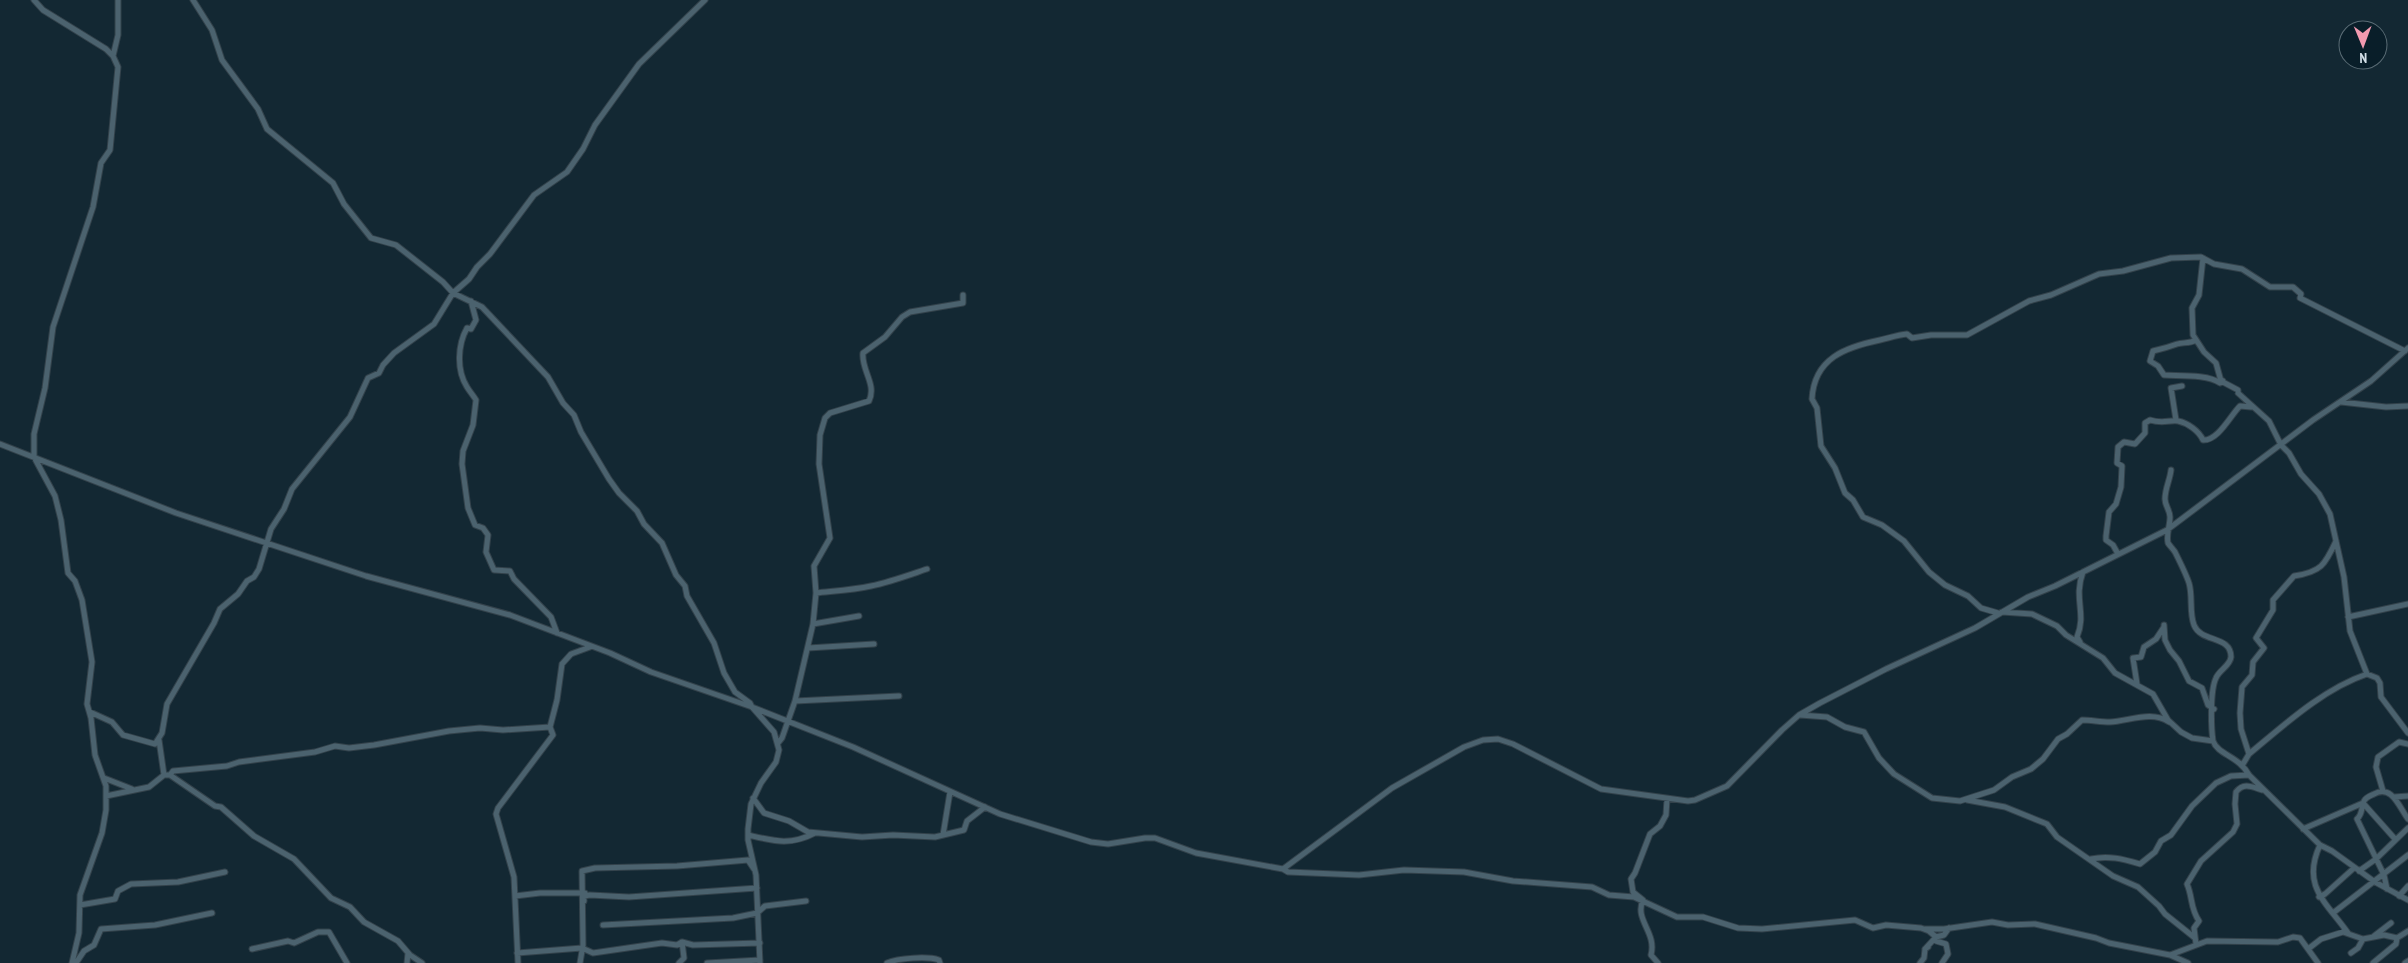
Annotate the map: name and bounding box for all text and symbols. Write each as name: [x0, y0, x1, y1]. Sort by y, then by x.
north arrow: [2338, 20, 2388, 70]
text: N: [2359, 49, 2367, 67]

